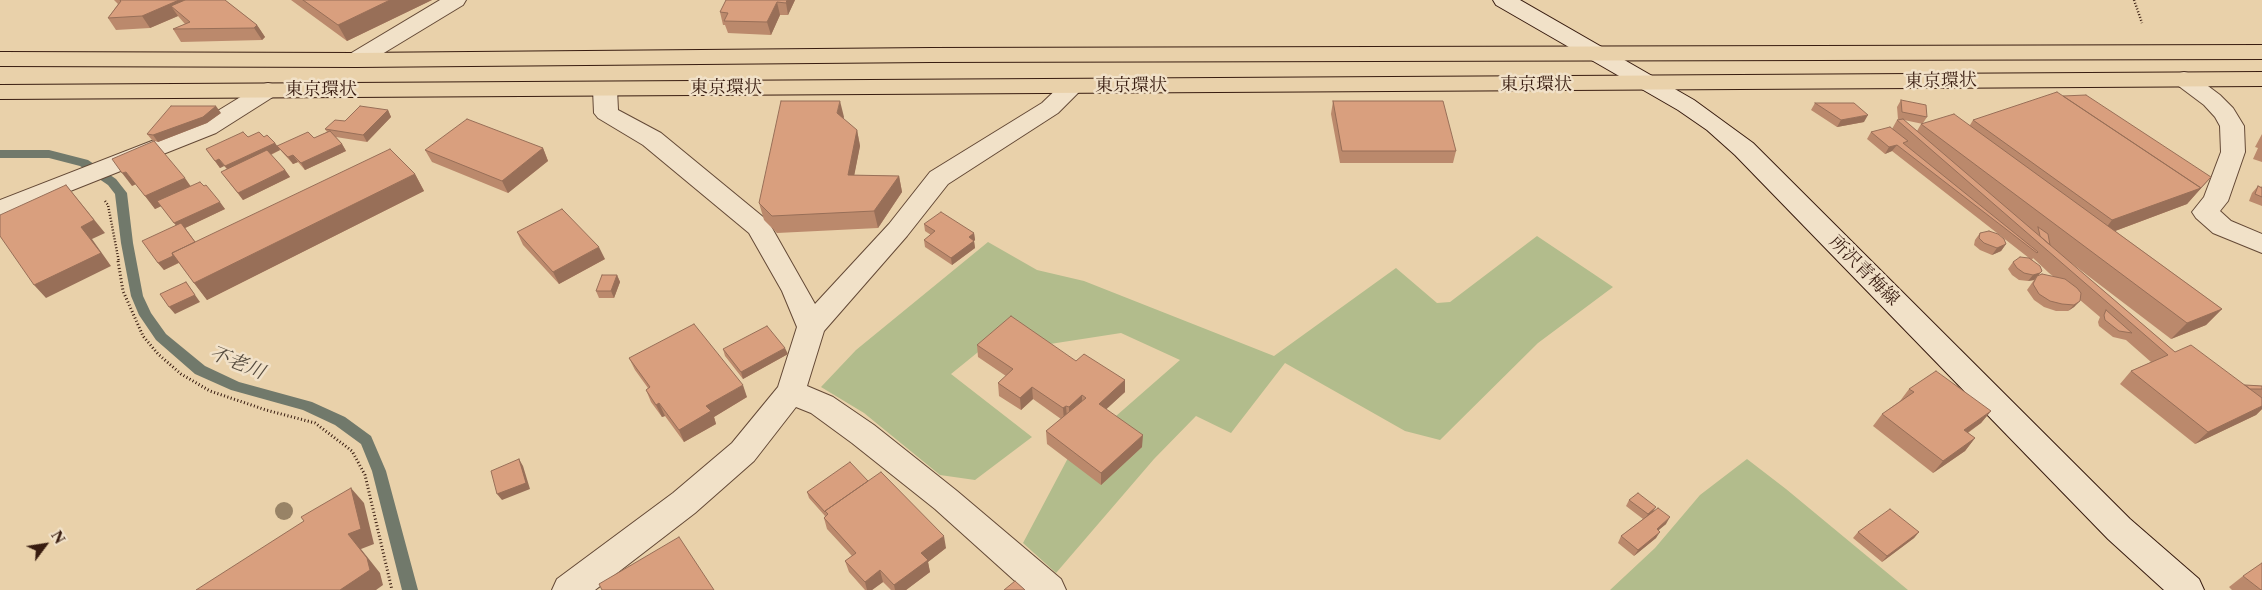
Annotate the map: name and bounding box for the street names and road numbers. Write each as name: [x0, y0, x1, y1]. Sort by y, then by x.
street label: 東京環状: [1905, 70, 1977, 92]
street label: 東京環状: [1500, 74, 1572, 96]
street label: 東京環状: [1095, 75, 1167, 97]
street label: 東京環状: [690, 77, 762, 99]
street label: 東京環状: [285, 79, 357, 101]
street label: 所沢青梅線: [1825, 232, 1903, 310]

